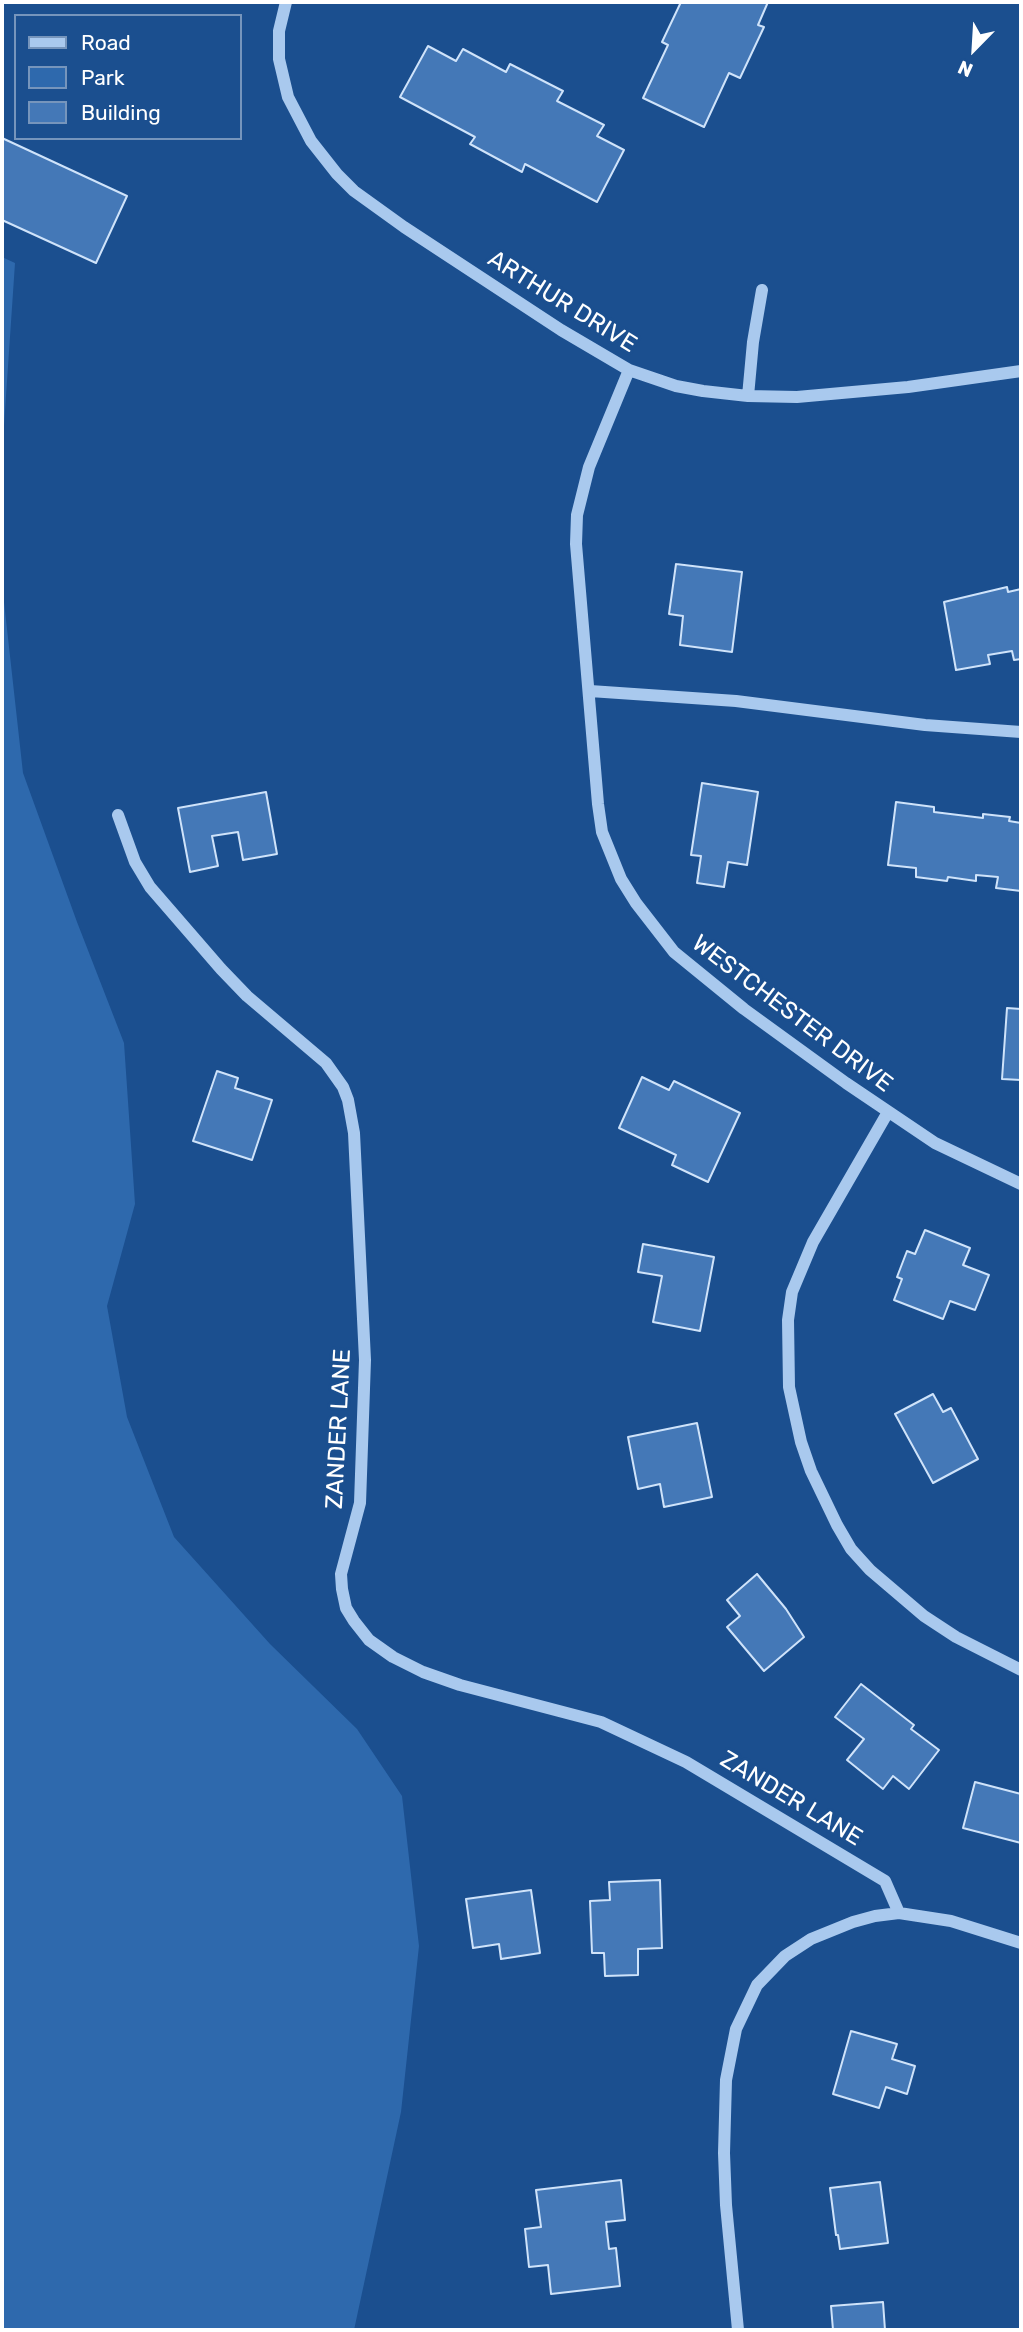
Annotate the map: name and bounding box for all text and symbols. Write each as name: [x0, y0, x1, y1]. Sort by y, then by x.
legend: [14, 14, 242, 140]
north arrow: [939, 14, 1009, 84]
text: Road: [81, 30, 131, 55]
text: N: [954, 55, 976, 82]
text: Park: [81, 65, 125, 90]
text: Building: [81, 100, 161, 125]
street label: ARTHUR DRIVE: [482, 245, 642, 359]
street label: WESTCHESTER DRIVE: [686, 929, 898, 1099]
street label: ZANDER LANE: [320, 1348, 358, 1510]
street label: ZANDER LANE: [715, 1745, 867, 1853]

